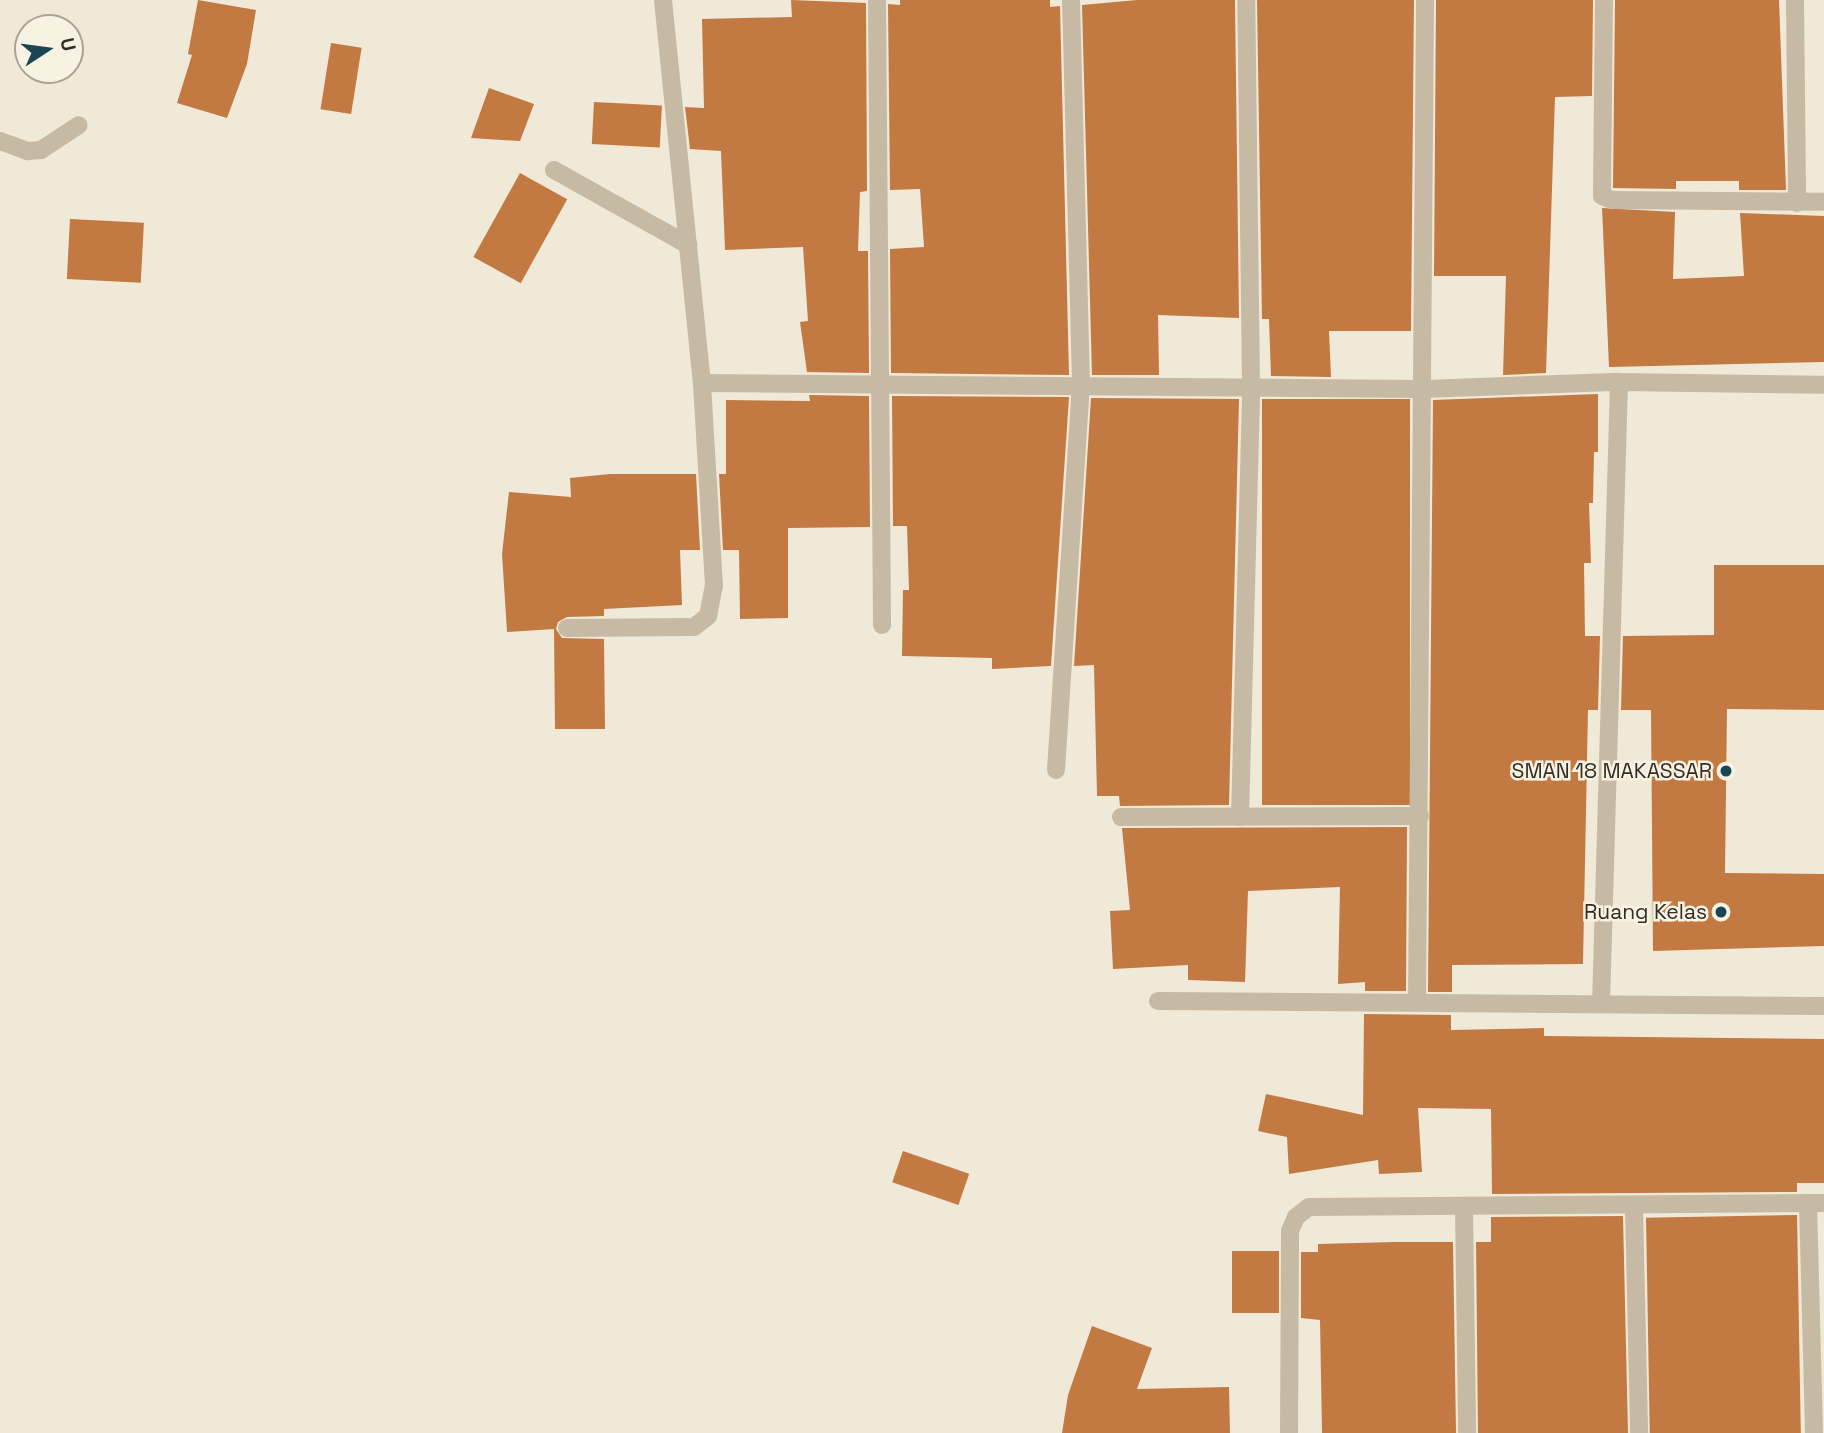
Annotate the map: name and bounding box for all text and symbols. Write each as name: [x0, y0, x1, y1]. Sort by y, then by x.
north arrow: [14, 14, 84, 84]
text: U: [54, 36, 82, 54]
place label: SMAN 18 MAKASSAR: [1512, 758, 1712, 784]
marker: SMAN 18 MAKASSAR: [1718, 763, 1734, 779]
place label: Ruang Kelas: [1584, 899, 1707, 925]
marker: Ruang Kelas: [1713, 904, 1729, 920]

